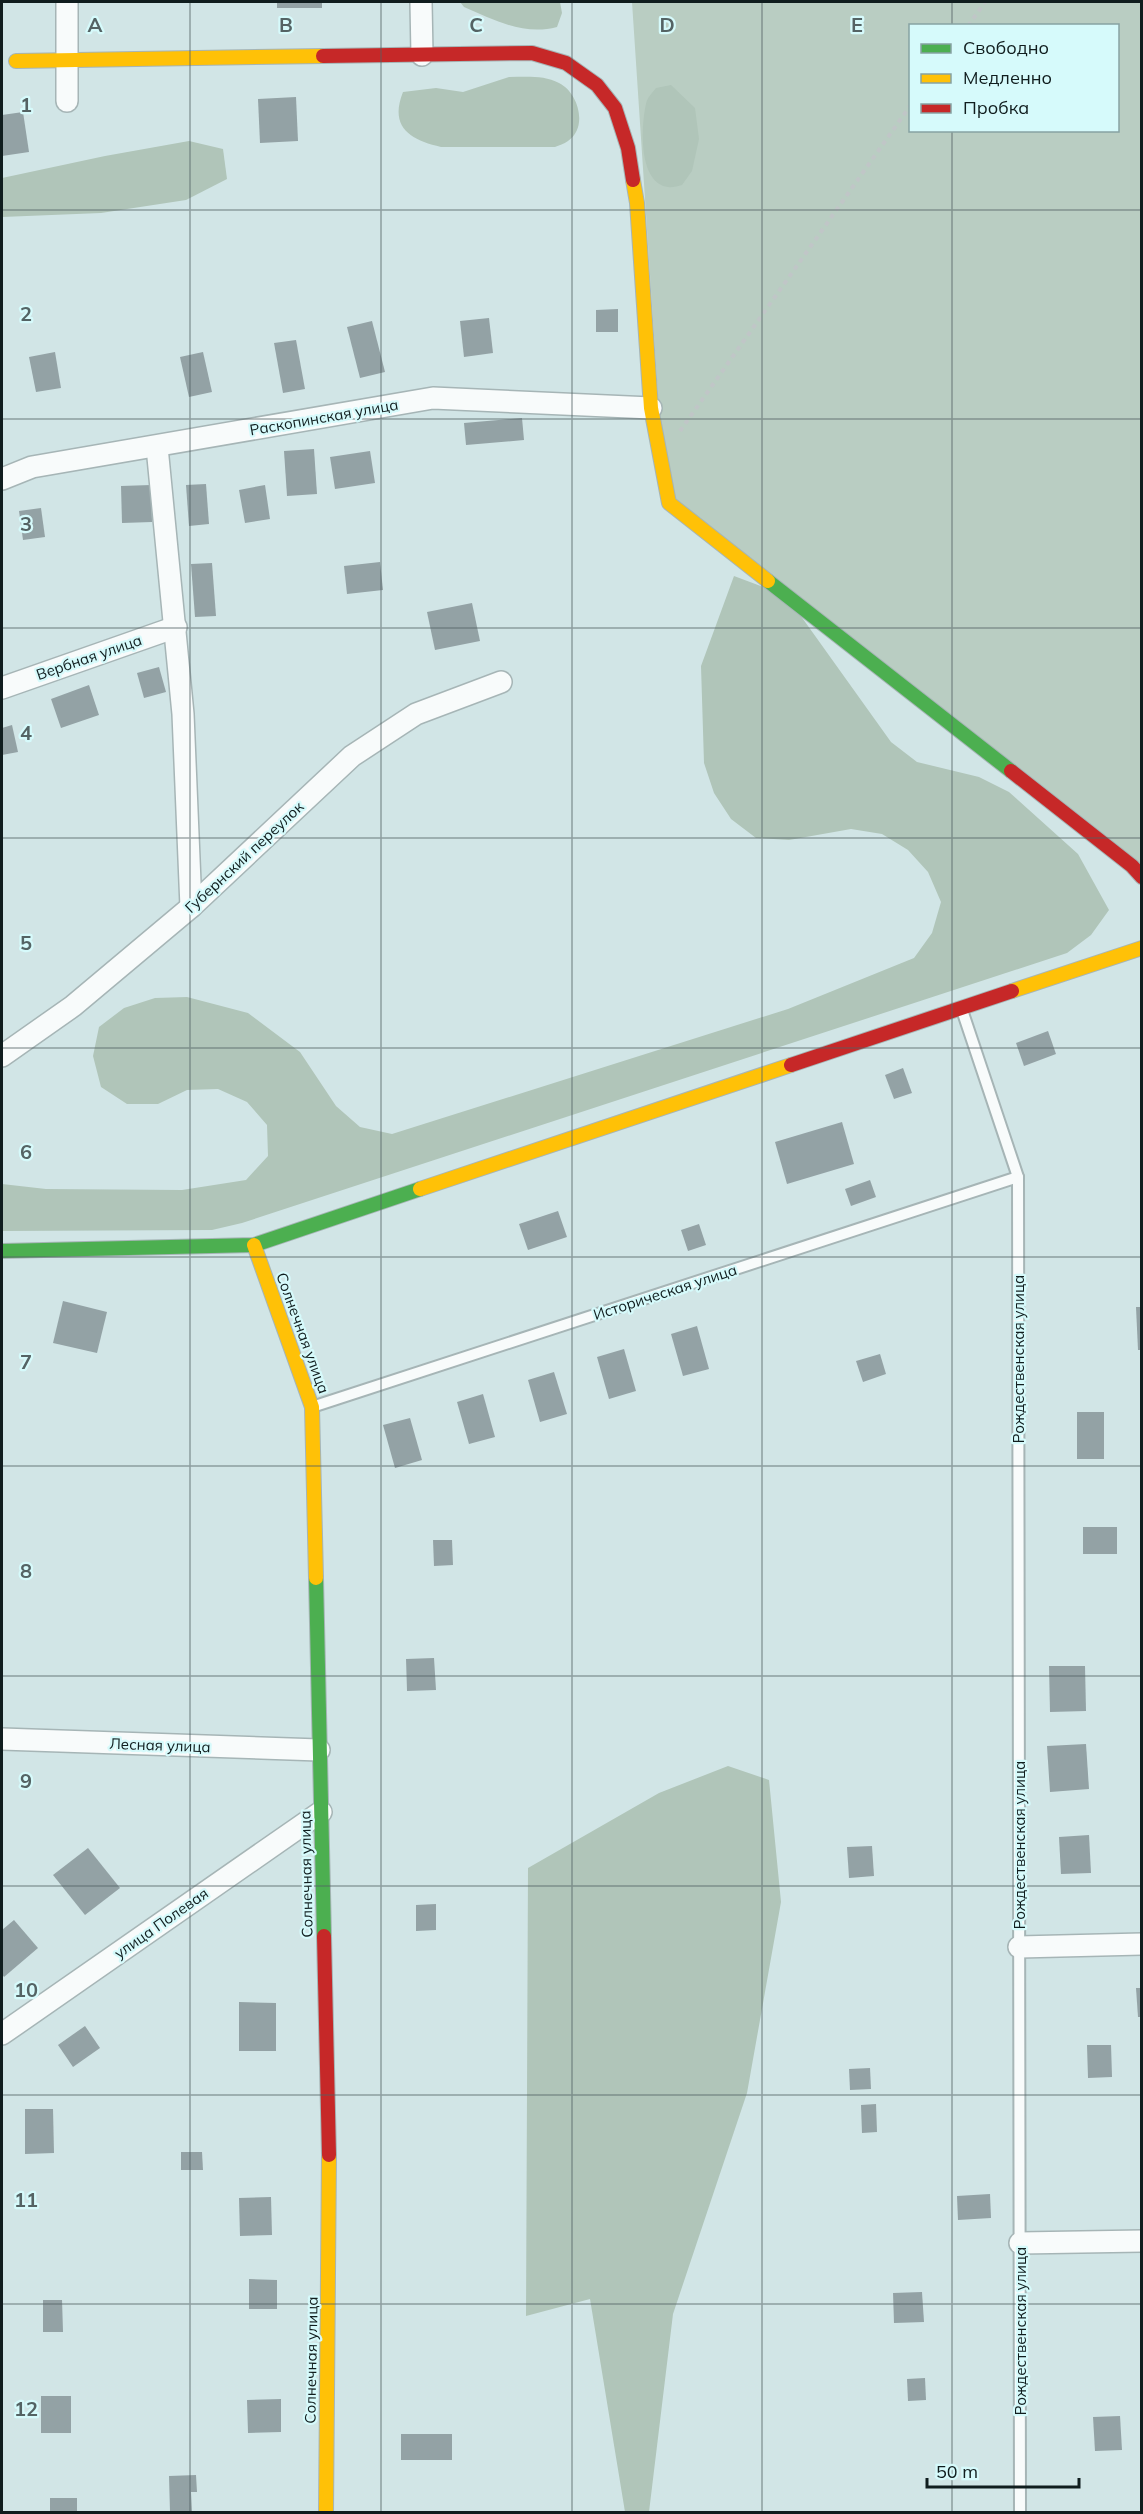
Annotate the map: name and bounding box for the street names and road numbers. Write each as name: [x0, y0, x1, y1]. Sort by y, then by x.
street label: Раскопинская улица: [248, 395, 400, 439]
street label: Вербная улица: [34, 630, 144, 684]
street label: Губернский переулок: [181, 796, 308, 917]
street label: Историческая улица: [591, 1260, 739, 1324]
street label: Солнечная улица: [272, 1270, 334, 1396]
street label: Рождественская улица: [1009, 1275, 1028, 1443]
street label: Лесная улица: [109, 1734, 211, 1756]
street label: Рождественская улица: [1010, 1761, 1029, 1929]
street label: Солнечная улица: [295, 1810, 317, 1938]
street label: улица Полевая: [110, 1884, 212, 1962]
street label: Рождественская улица: [1011, 2247, 1030, 2415]
street label: Солнечная улица: [300, 2296, 322, 2424]

